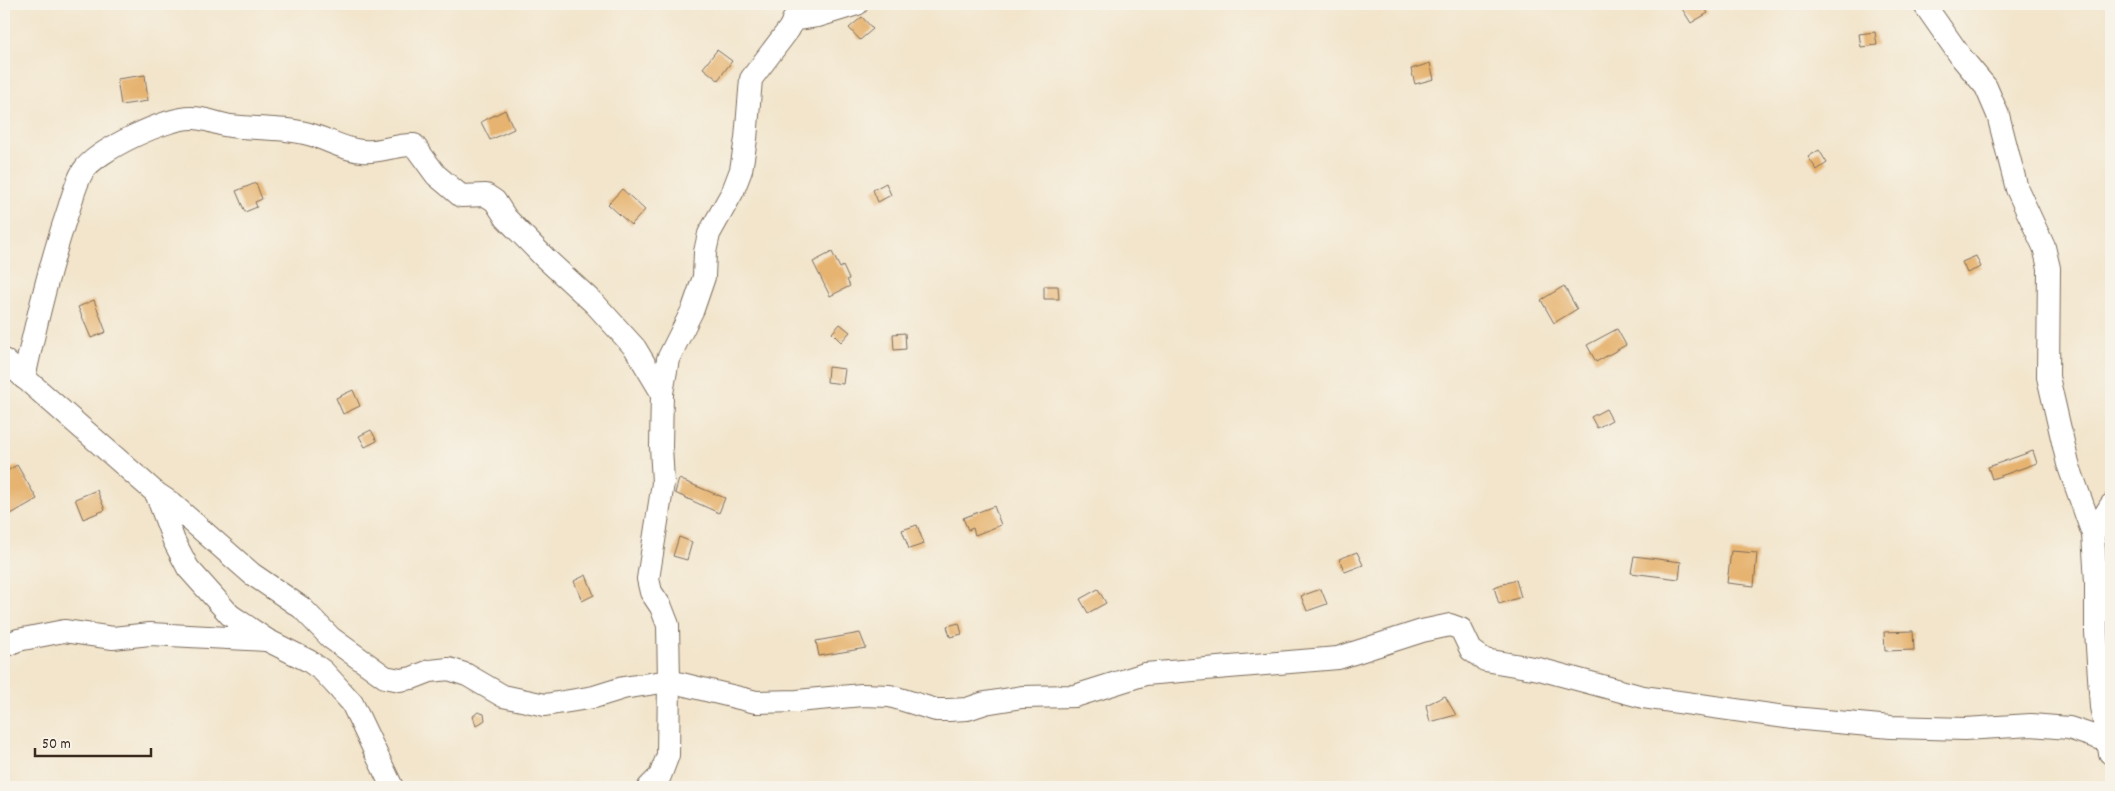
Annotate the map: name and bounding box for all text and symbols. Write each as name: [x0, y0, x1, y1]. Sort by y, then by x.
scale bar: [35, 726, 151, 758]
text: 50 m: [42, 734, 71, 756]

